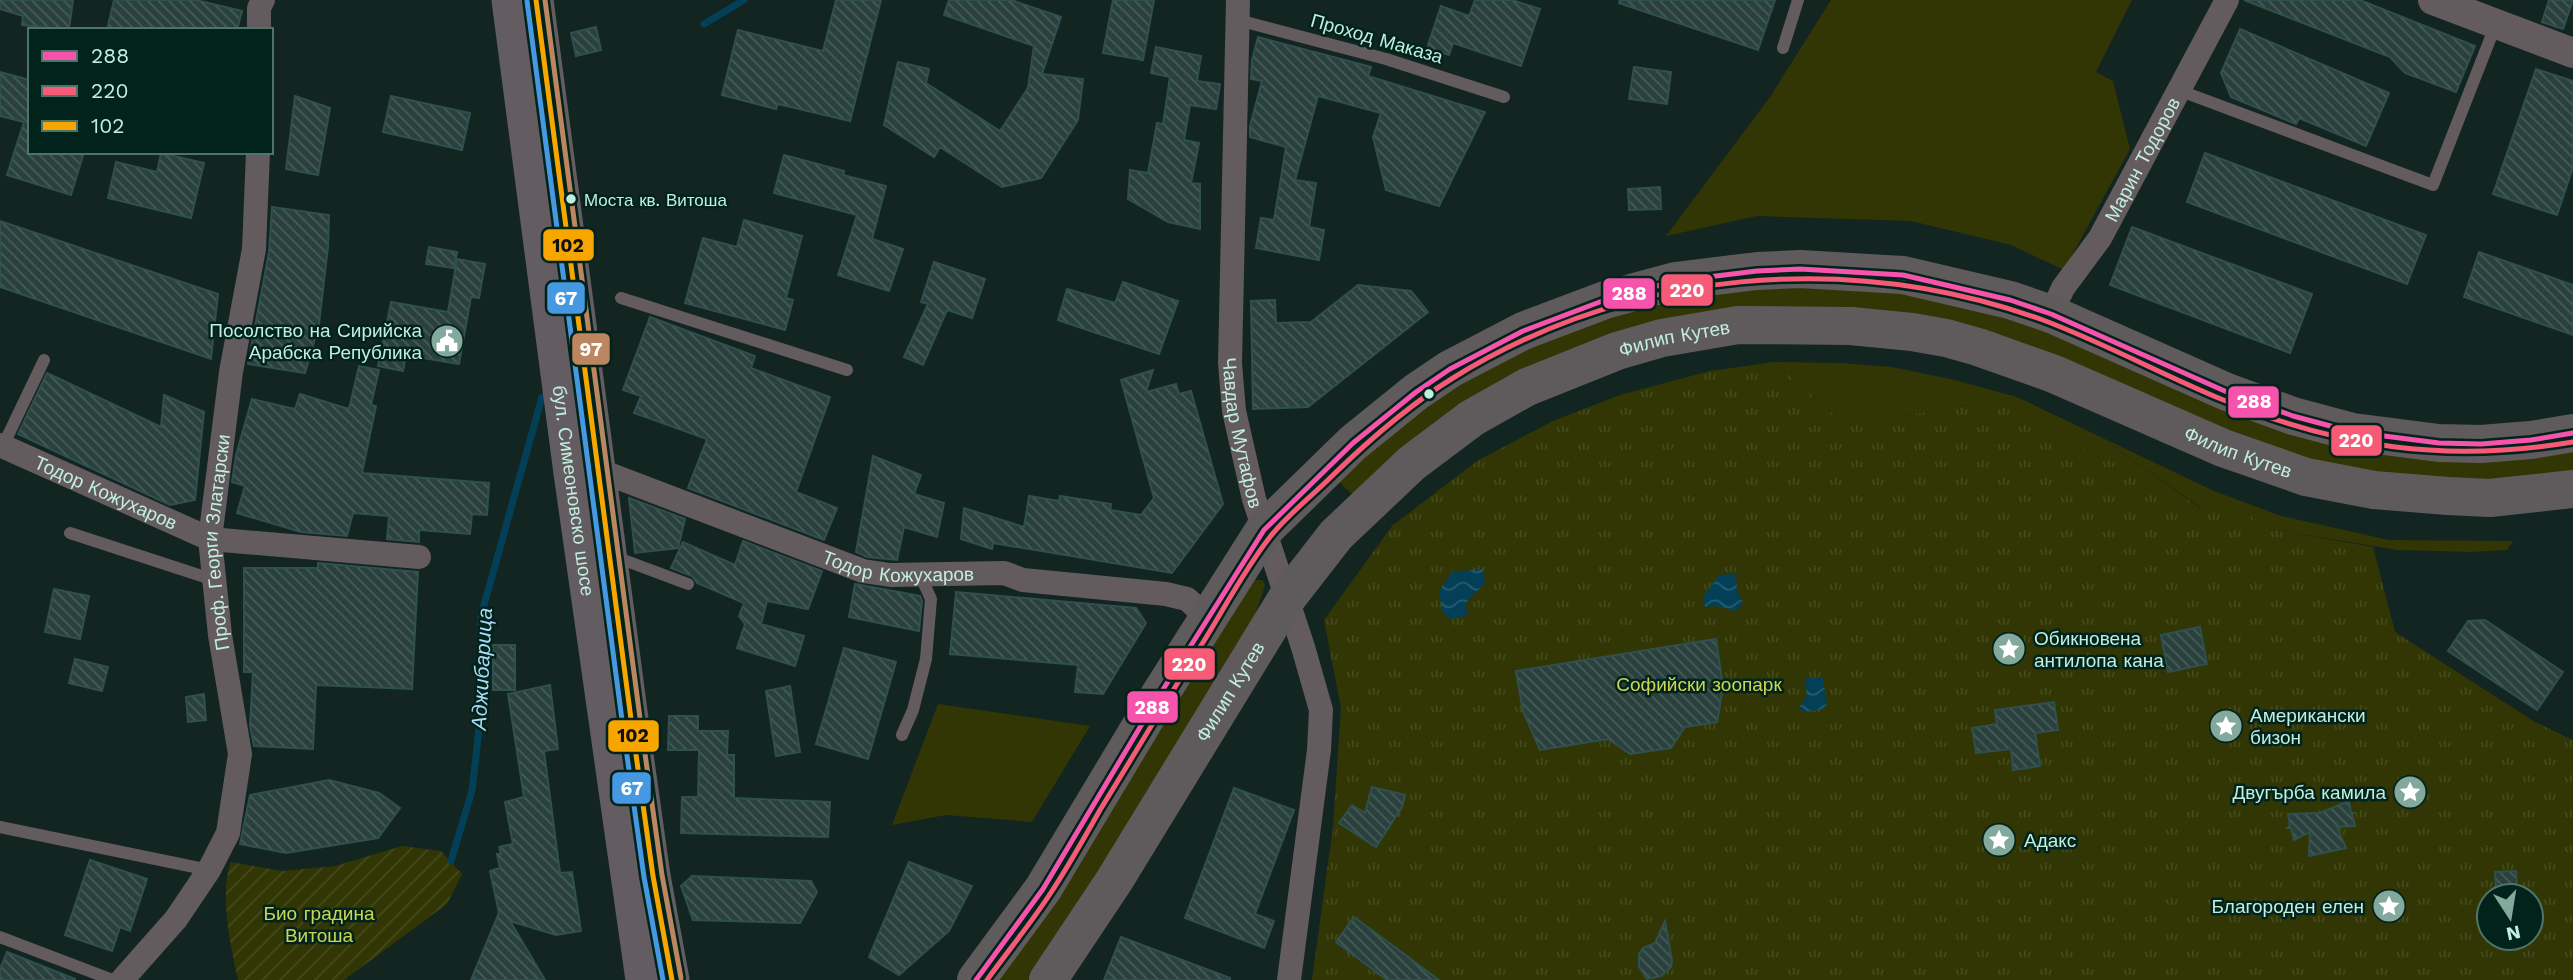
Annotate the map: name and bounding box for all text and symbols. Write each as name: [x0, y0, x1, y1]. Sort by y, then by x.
street label: Проход Маказа: [1308, 9, 1446, 68]
legend: [28, 28, 273, 154]
text: 288: [91, 43, 129, 68]
text: 220: [91, 78, 129, 103]
street label: Марин Тодоров: [2100, 93, 2185, 226]
text: 102: [91, 113, 125, 138]
place label: Моста кв. Витоша: [584, 190, 727, 210]
marker: Моста кв. Витоша: [564, 192, 578, 206]
line badge: 102: [542, 228, 595, 262]
text: 102: [552, 234, 584, 257]
line badge: 220: [1660, 273, 1714, 307]
line badge: 288: [1602, 277, 1656, 310]
text: 220: [1670, 279, 1704, 302]
line badge: 67: [546, 281, 586, 315]
text: 288: [1611, 282, 1647, 305]
text: 67: [555, 287, 577, 310]
street label: Филип Кутев: [1616, 316, 1732, 362]
place label: Посолство на Сирийска Арабска Република: [209, 319, 422, 364]
public building icon: Посолство на Сирийска Арабска Република: [428, 322, 466, 360]
line badge: 97: [571, 332, 611, 366]
text: 97: [580, 338, 602, 361]
street label: Чавдар Мутафов: [1218, 357, 1267, 511]
street label: бул. Симеоновско шосе: [548, 384, 599, 598]
line badge: 288: [2227, 385, 2280, 419]
unlabelled marker: [1422, 387, 1436, 401]
text: 288: [2236, 390, 2272, 413]
street label: Филип Кутев: [2181, 421, 2295, 483]
line badge: 220: [2330, 424, 2383, 457]
text: 220: [2339, 429, 2373, 452]
street label: Проф. Георги Златарски: [199, 433, 235, 652]
street label: Тодор Кожухаров: [31, 451, 181, 535]
street label: Тодор Кожухаров: [819, 546, 974, 587]
water label: Аджибарица: [466, 607, 497, 733]
place label: Обикновена антилопа кана: [2034, 627, 2164, 672]
place icon: Обикновена антилопа кана: [1990, 630, 2028, 668]
street label: Филип Кутев: [1191, 637, 1270, 746]
line badge: 220: [1163, 647, 1216, 681]
text: 220: [1172, 653, 1206, 676]
park label: Софийски зоопарк: [1616, 673, 1782, 696]
line badge: 288: [1126, 690, 1179, 724]
text: 288: [1134, 696, 1170, 719]
place label: Американски бизон: [2250, 704, 2366, 749]
place icon: Американски бизон: [2207, 707, 2245, 745]
line badge: 102: [607, 719, 660, 753]
text: 102: [617, 724, 649, 747]
line badge: 67: [611, 771, 652, 805]
place icon: Двугърба камила: [2391, 773, 2429, 811]
text: 67: [621, 777, 643, 800]
place label: Двугърба камила: [2232, 781, 2386, 804]
place icon: Адакс: [1980, 821, 2018, 859]
place label: Адакс: [2024, 829, 2076, 852]
north arrow: [2475, 882, 2545, 952]
place icon: Благороден елен: [2370, 887, 2408, 925]
place label: Благороден елен: [2212, 895, 2364, 918]
park label: Био градина Витоша: [264, 902, 375, 947]
text: N: [2504, 920, 2523, 946]

